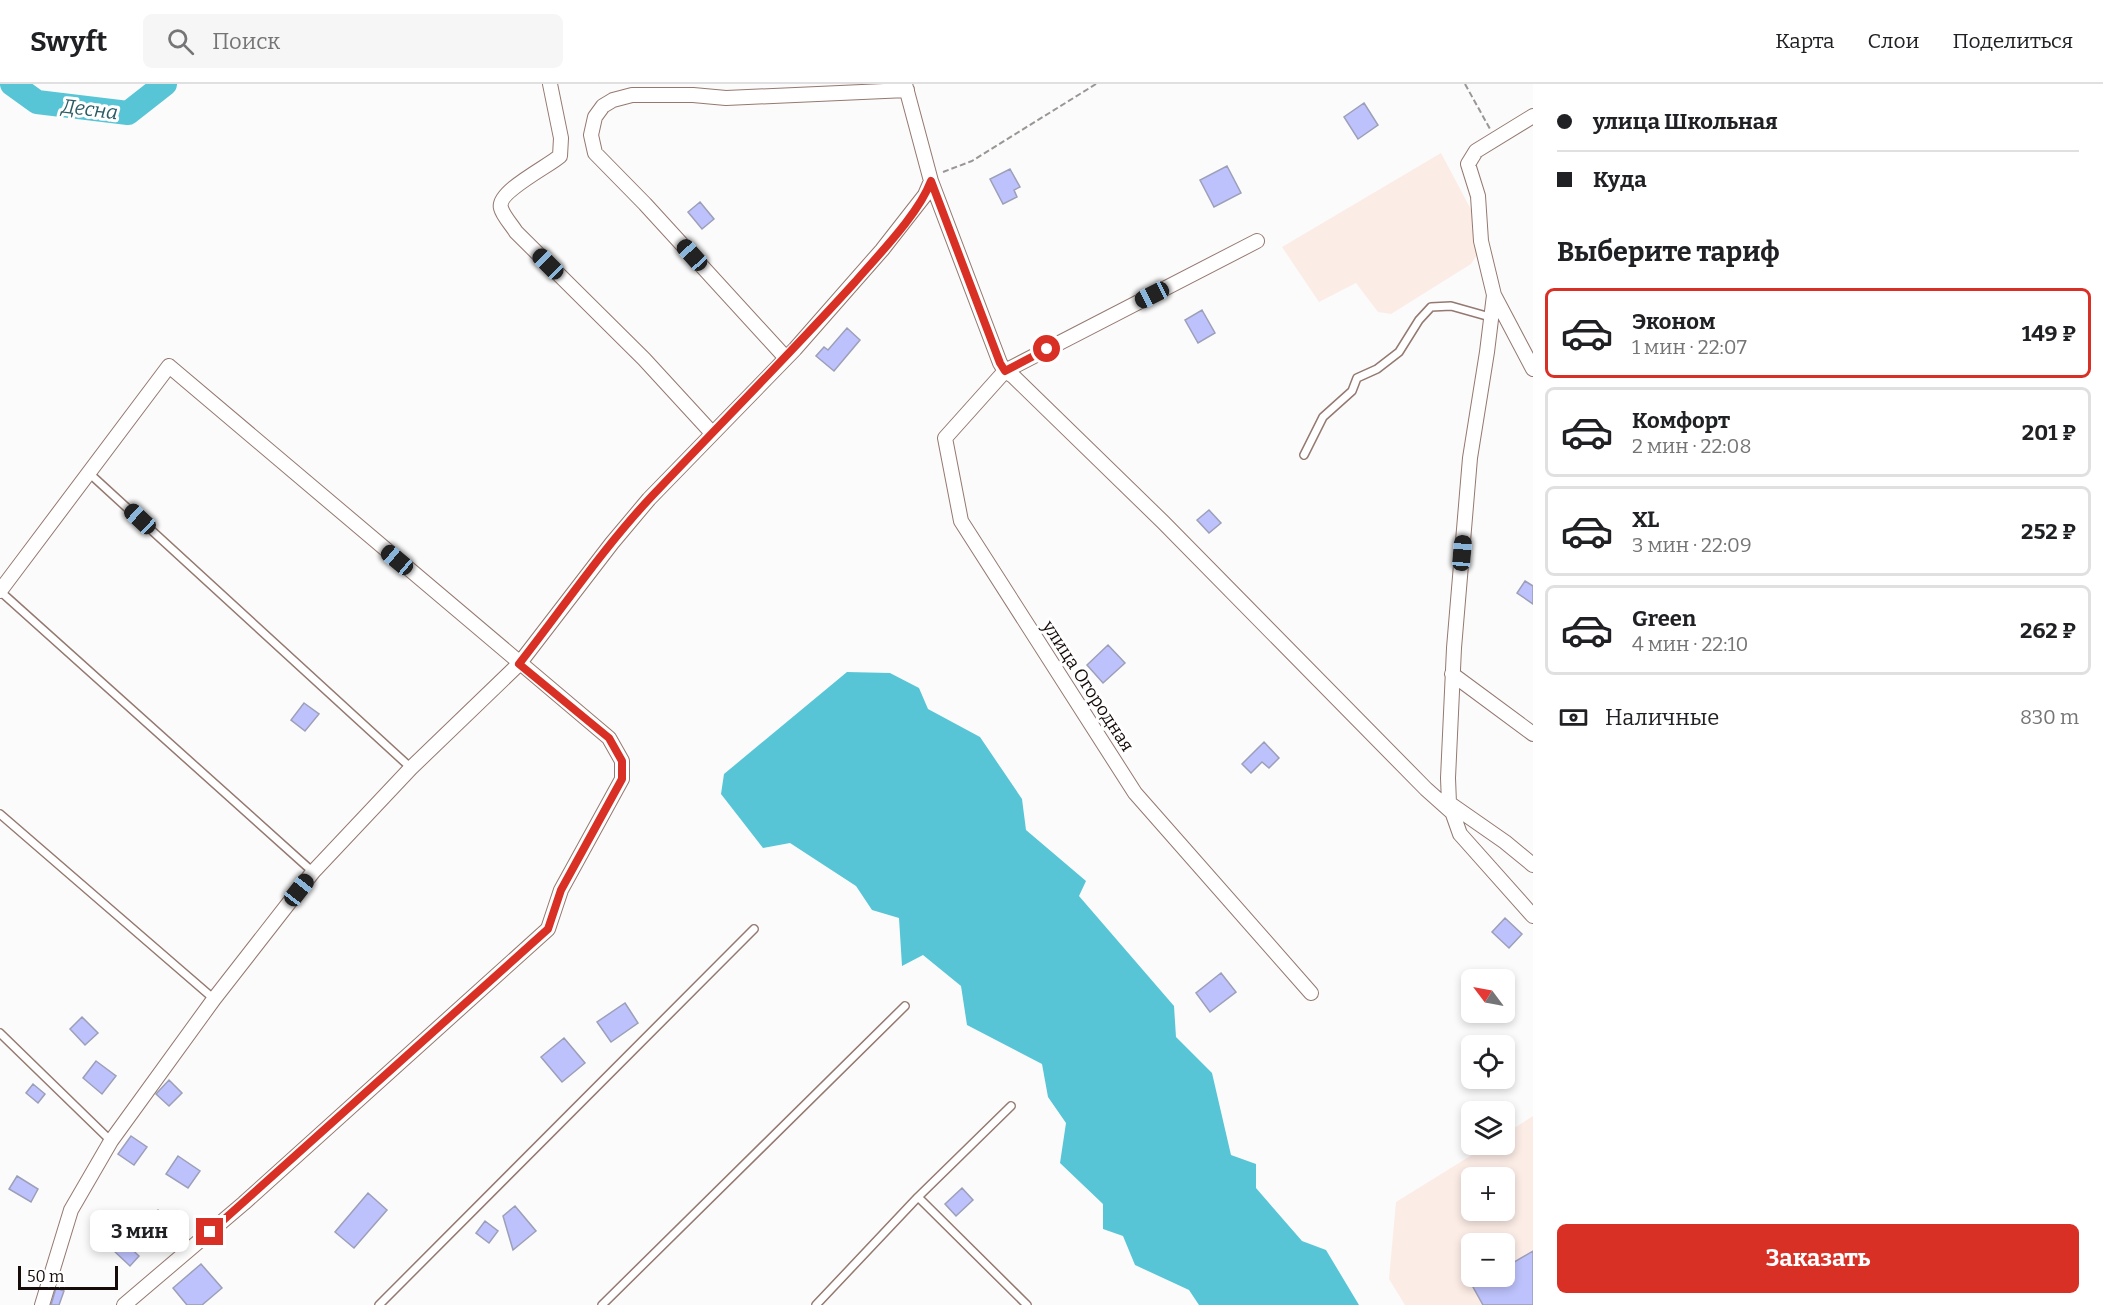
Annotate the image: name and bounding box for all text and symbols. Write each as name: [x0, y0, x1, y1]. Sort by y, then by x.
search box: [143, 14, 563, 68]
text: Swyft: [30, 25, 107, 58]
icon: search: [164, 25, 197, 58]
text: Поиск: [212, 28, 280, 55]
text: Карта: [1775, 28, 1834, 54]
text: Слои: [1867, 28, 1919, 54]
text: Поделиться: [1952, 28, 2073, 54]
water label: Десна: [59, 93, 119, 124]
text: улица Школьная: [1593, 108, 1778, 135]
text: Куда: [1593, 166, 1647, 193]
car: [673, 236, 711, 274]
text: Выберите тариф: [1557, 236, 1780, 268]
car: [529, 245, 567, 283]
car: [1132, 279, 1172, 311]
icon: car: [1560, 306, 1614, 360]
text: Эконом: [1632, 308, 1715, 335]
text: 149 ₽: [2022, 320, 2076, 347]
route start: [1033, 335, 1060, 362]
text: 1 мин · 22:07: [1632, 335, 1747, 359]
icon: car: [1560, 405, 1614, 459]
text: Комфорт: [1632, 407, 1730, 434]
text: 201 ₽: [2022, 419, 2076, 446]
text: 2 мин · 22:08: [1632, 434, 1751, 458]
car: [121, 500, 159, 538]
icon: car: [1560, 504, 1614, 558]
text: XL: [1632, 506, 1659, 533]
text: 252 ₽: [2021, 518, 2076, 545]
text: 3 мин · 22:09: [1632, 533, 1752, 557]
car: [1451, 534, 1473, 572]
car: [377, 542, 417, 578]
icon: car: [1560, 603, 1614, 657]
text: Green: [1632, 605, 1696, 632]
street label: улица Огородная: [1037, 616, 1139, 756]
text: 262 ₽: [2020, 617, 2076, 644]
text: 4 мин · 22:10: [1632, 632, 1748, 656]
icon: cash: [1557, 701, 1590, 734]
text: Наличные: [1605, 704, 1719, 731]
text: 830 m: [2020, 705, 2079, 729]
car: [281, 870, 317, 910]
north arrow: [1461, 969, 1515, 1023]
map controls: [1461, 969, 1515, 1287]
button: locate: [1461, 1035, 1515, 1089]
button: layers: [1461, 1101, 1515, 1155]
button: +: [1461, 1167, 1515, 1221]
callout: 3 мин: [90, 1211, 189, 1253]
route end: [196, 1218, 223, 1245]
text: 3 мин: [111, 1219, 168, 1243]
button: Заказать: [1557, 1224, 2079, 1293]
button: −: [1461, 1233, 1515, 1287]
scale bar: [18, 1263, 118, 1290]
text: 50 m: [27, 1267, 64, 1286]

